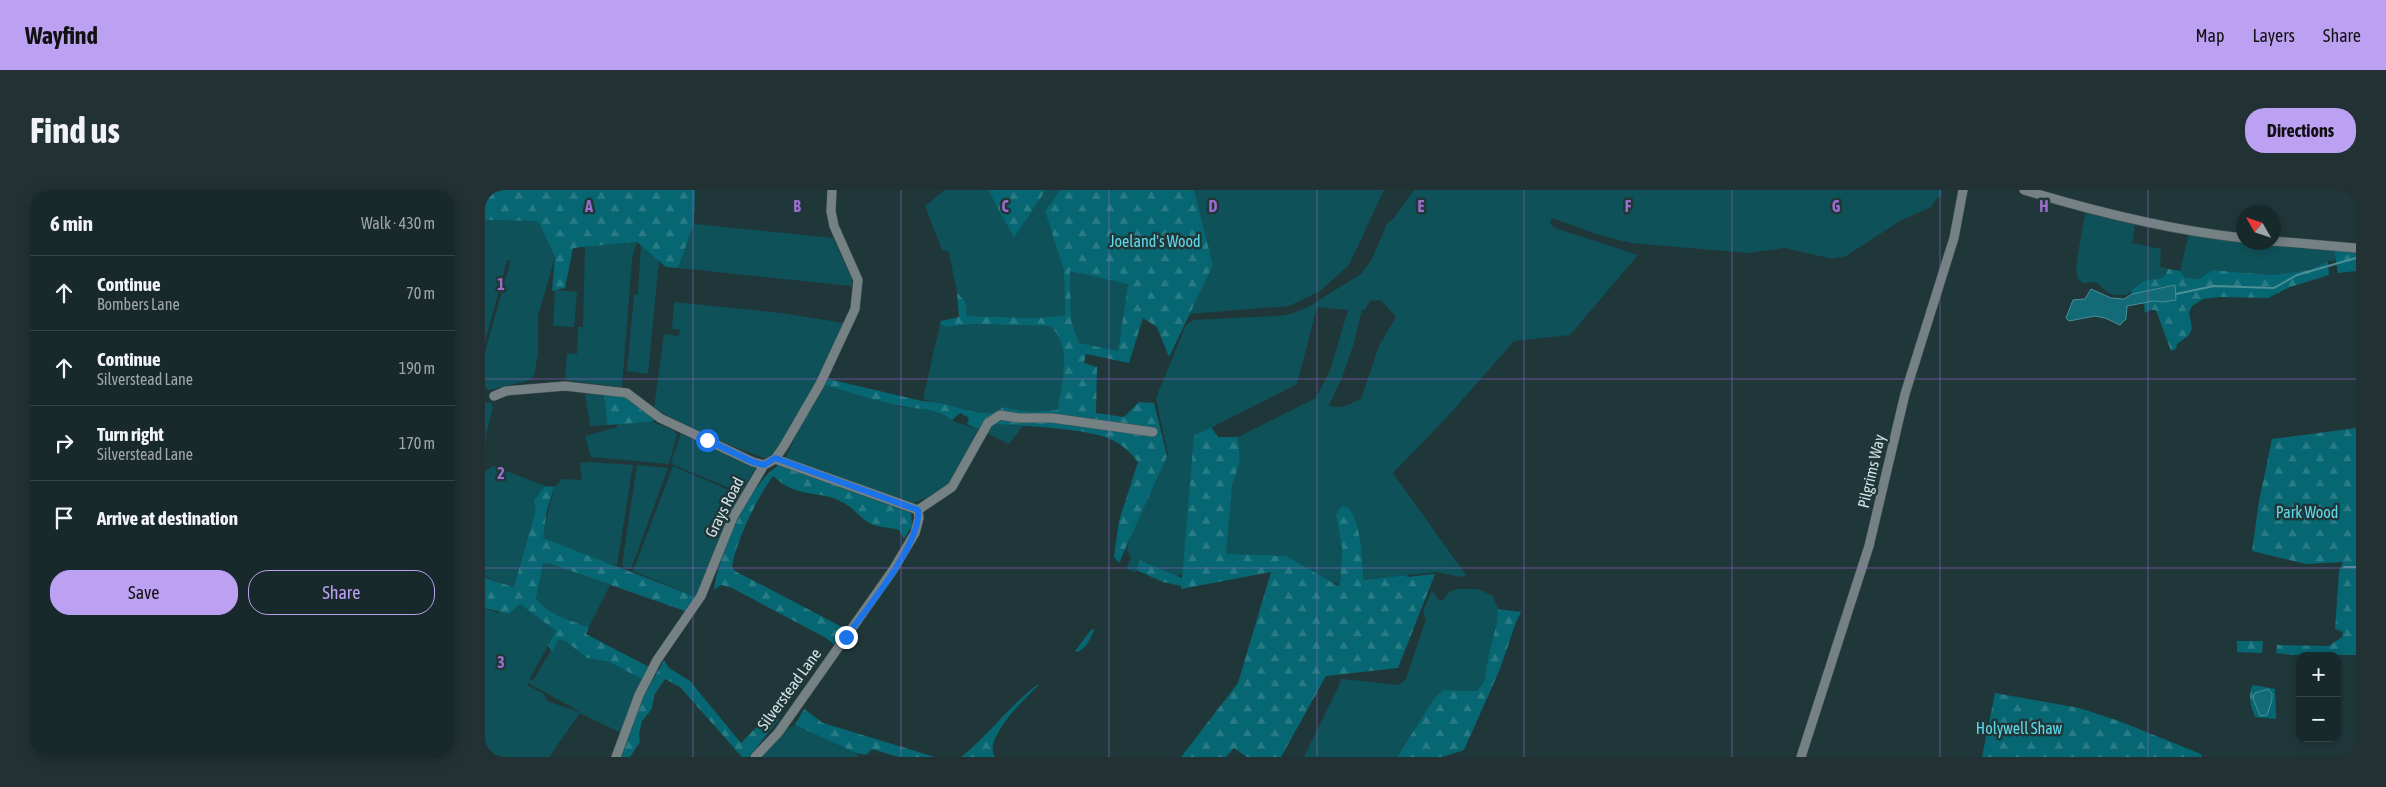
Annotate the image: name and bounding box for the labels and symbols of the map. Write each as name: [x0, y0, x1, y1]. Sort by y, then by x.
text: A: [584, 197, 593, 215]
text: B: [793, 197, 801, 215]
text: C: [1001, 197, 1009, 215]
text: D: [1209, 197, 1218, 215]
text: E: [1418, 197, 1425, 215]
text: F: [1625, 197, 1632, 215]
text: G: [1832, 197, 1841, 215]
text: H: [2039, 197, 2049, 215]
north arrow: [2236, 205, 2281, 250]
park label: Joeland's Wood: [1109, 232, 1201, 250]
text: 1: [497, 275, 505, 293]
route start: [696, 429, 719, 452]
street label: Pilgrims Way: [1854, 432, 1889, 510]
text: 2: [497, 464, 505, 482]
street label: Grays Road: [701, 474, 748, 541]
park label: Park Wood: [2276, 503, 2338, 521]
route end: [835, 626, 858, 649]
street label: Silverstead Lane: [753, 645, 825, 733]
text: 3: [497, 653, 505, 671]
park label: Holywell Shaw: [1976, 719, 2063, 738]

